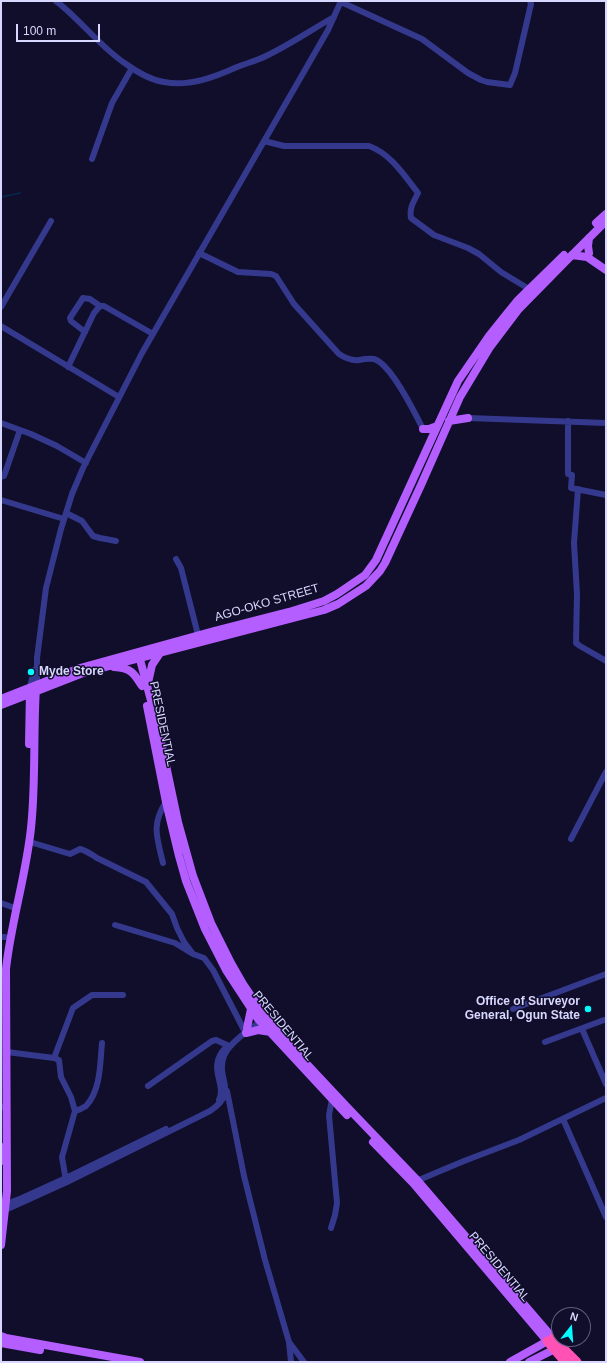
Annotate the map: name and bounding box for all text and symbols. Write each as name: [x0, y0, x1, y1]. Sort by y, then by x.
scale bar: [18, 16, 102, 42]
text: 100 m: [23, 24, 56, 38]
street label: AGO-OKO STREET: [213, 581, 321, 625]
place label: Myde Store: [39, 665, 104, 679]
marker: Myde Store: [26, 667, 36, 677]
street label: PRESIDENTIAL: [146, 680, 178, 768]
street label: PRESIDENTIAL: [250, 988, 316, 1064]
place label: Office of Surveyor General, Ogun State: [465, 995, 580, 1023]
marker: Office of Surveyor General, Ogun State: [583, 1004, 593, 1014]
street label: PRESIDENTIAL: [466, 1229, 532, 1305]
north arrow: [551, 1307, 591, 1347]
text: N: [569, 1310, 580, 1323]

